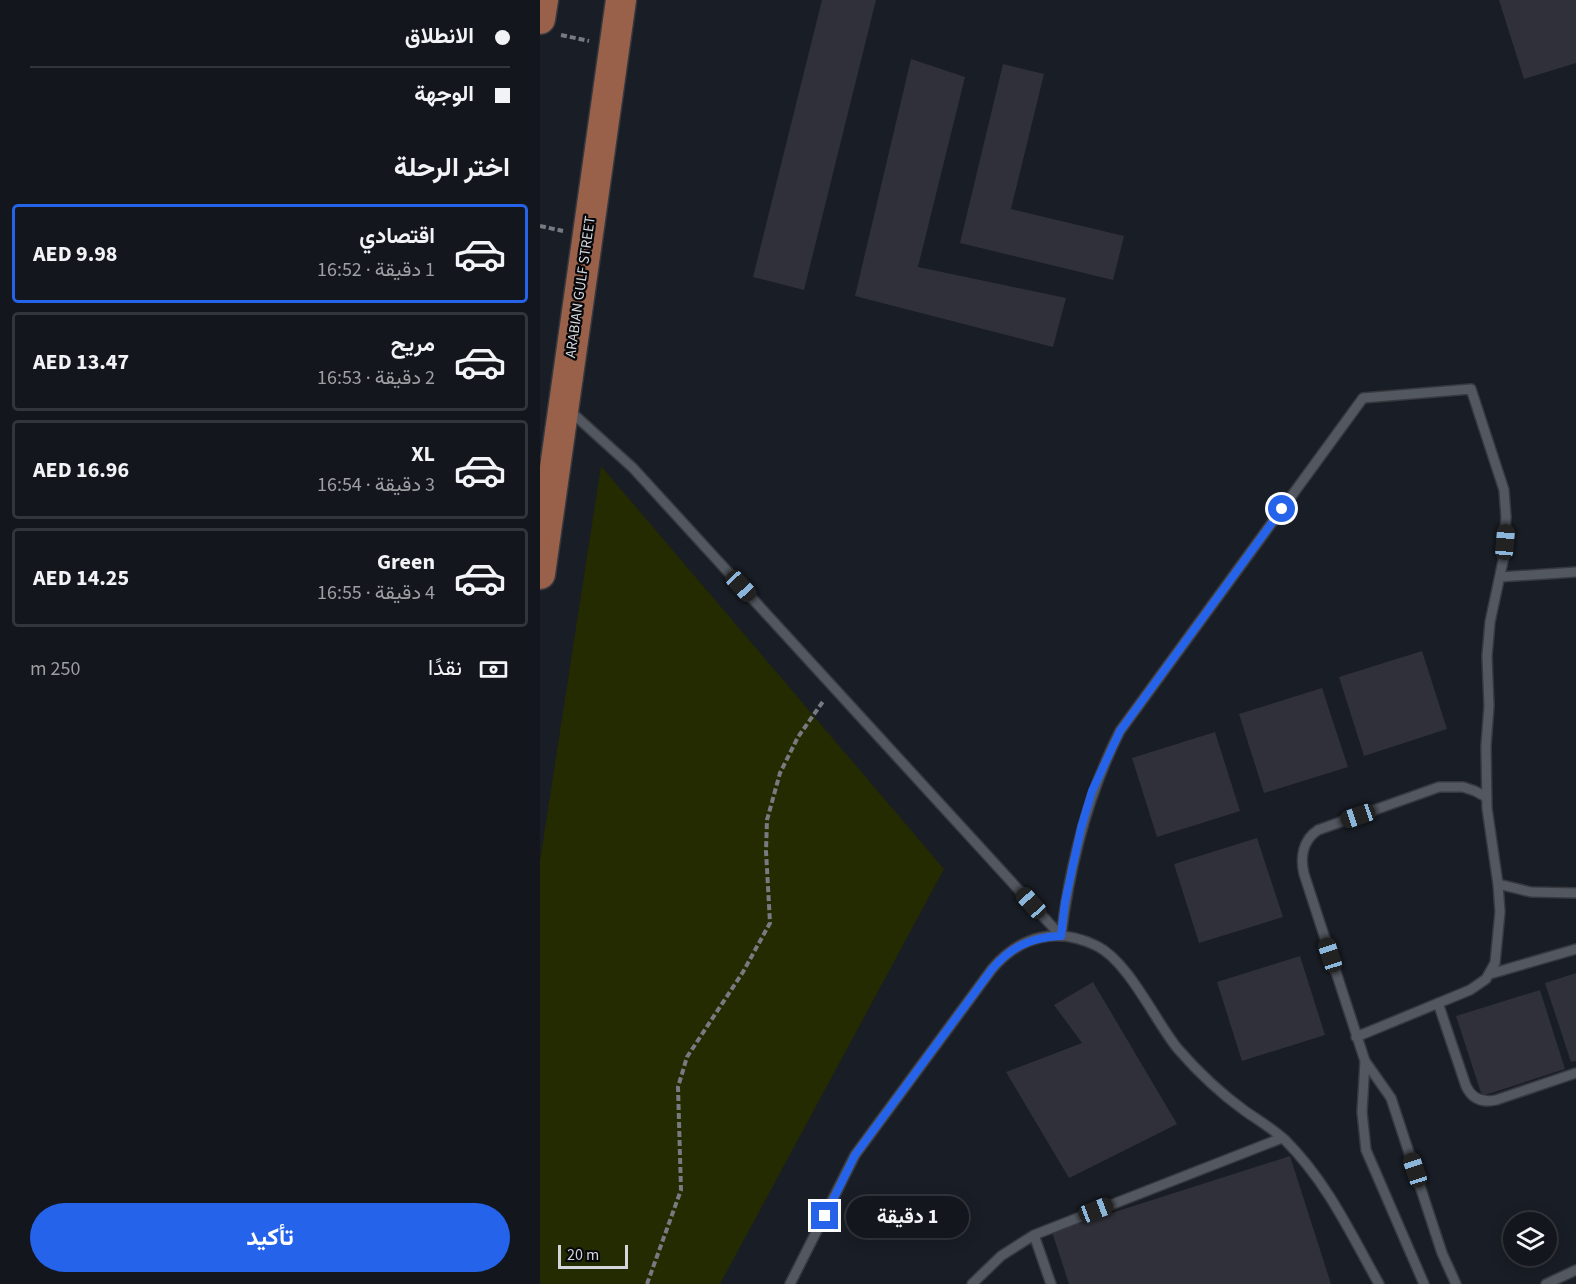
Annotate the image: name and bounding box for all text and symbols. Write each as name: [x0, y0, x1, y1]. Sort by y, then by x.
text: الانطلاق: [405, 20, 474, 52]
text: الوجهة: [414, 78, 474, 110]
text: اختر الرحلة: [394, 148, 510, 187]
street label: ARABIAN GULF STREET: [560, 215, 601, 359]
text: اقتصادي: [359, 220, 435, 252]
icon: car: [453, 227, 507, 281]
text: AED 9.98: [33, 238, 117, 270]
text: 1 دقيقة · 16:52: [317, 256, 435, 284]
text: مريح: [391, 328, 435, 360]
icon: car: [453, 335, 507, 389]
text: AED 13.47: [33, 346, 129, 378]
text: 2 دقيقة · 16:53: [317, 364, 435, 392]
text: XL: [411, 438, 435, 470]
icon: car: [453, 443, 507, 497]
text: AED 16.96: [33, 454, 129, 486]
text: 3 دقيقة · 16:54: [317, 471, 435, 499]
route start: [1268, 495, 1295, 522]
car: [1494, 523, 1516, 561]
text: Green: [377, 546, 435, 578]
icon: car: [453, 551, 507, 605]
text: AED 14.25: [33, 562, 129, 594]
car: [722, 567, 760, 605]
text: 4 دقيقة · 16:55: [317, 579, 435, 607]
text: نقدًا: [428, 652, 462, 684]
icon: cash: [477, 653, 510, 686]
text: 250 m: [30, 655, 80, 683]
car: [1338, 802, 1378, 830]
car: [1012, 884, 1050, 922]
car: [1316, 935, 1344, 975]
car: [1401, 1150, 1429, 1190]
callout: 1 دقيقة: [846, 1195, 969, 1237]
car: [1076, 1195, 1116, 1225]
route end: [811, 1202, 838, 1229]
button: تأكيد: [30, 1203, 510, 1272]
text: 1 دقيقة: [877, 1203, 938, 1231]
map controls: [1503, 1212, 1557, 1266]
button: layers: [1503, 1212, 1557, 1266]
scale bar: [558, 1242, 628, 1270]
text: 20 m: [567, 1244, 599, 1266]

